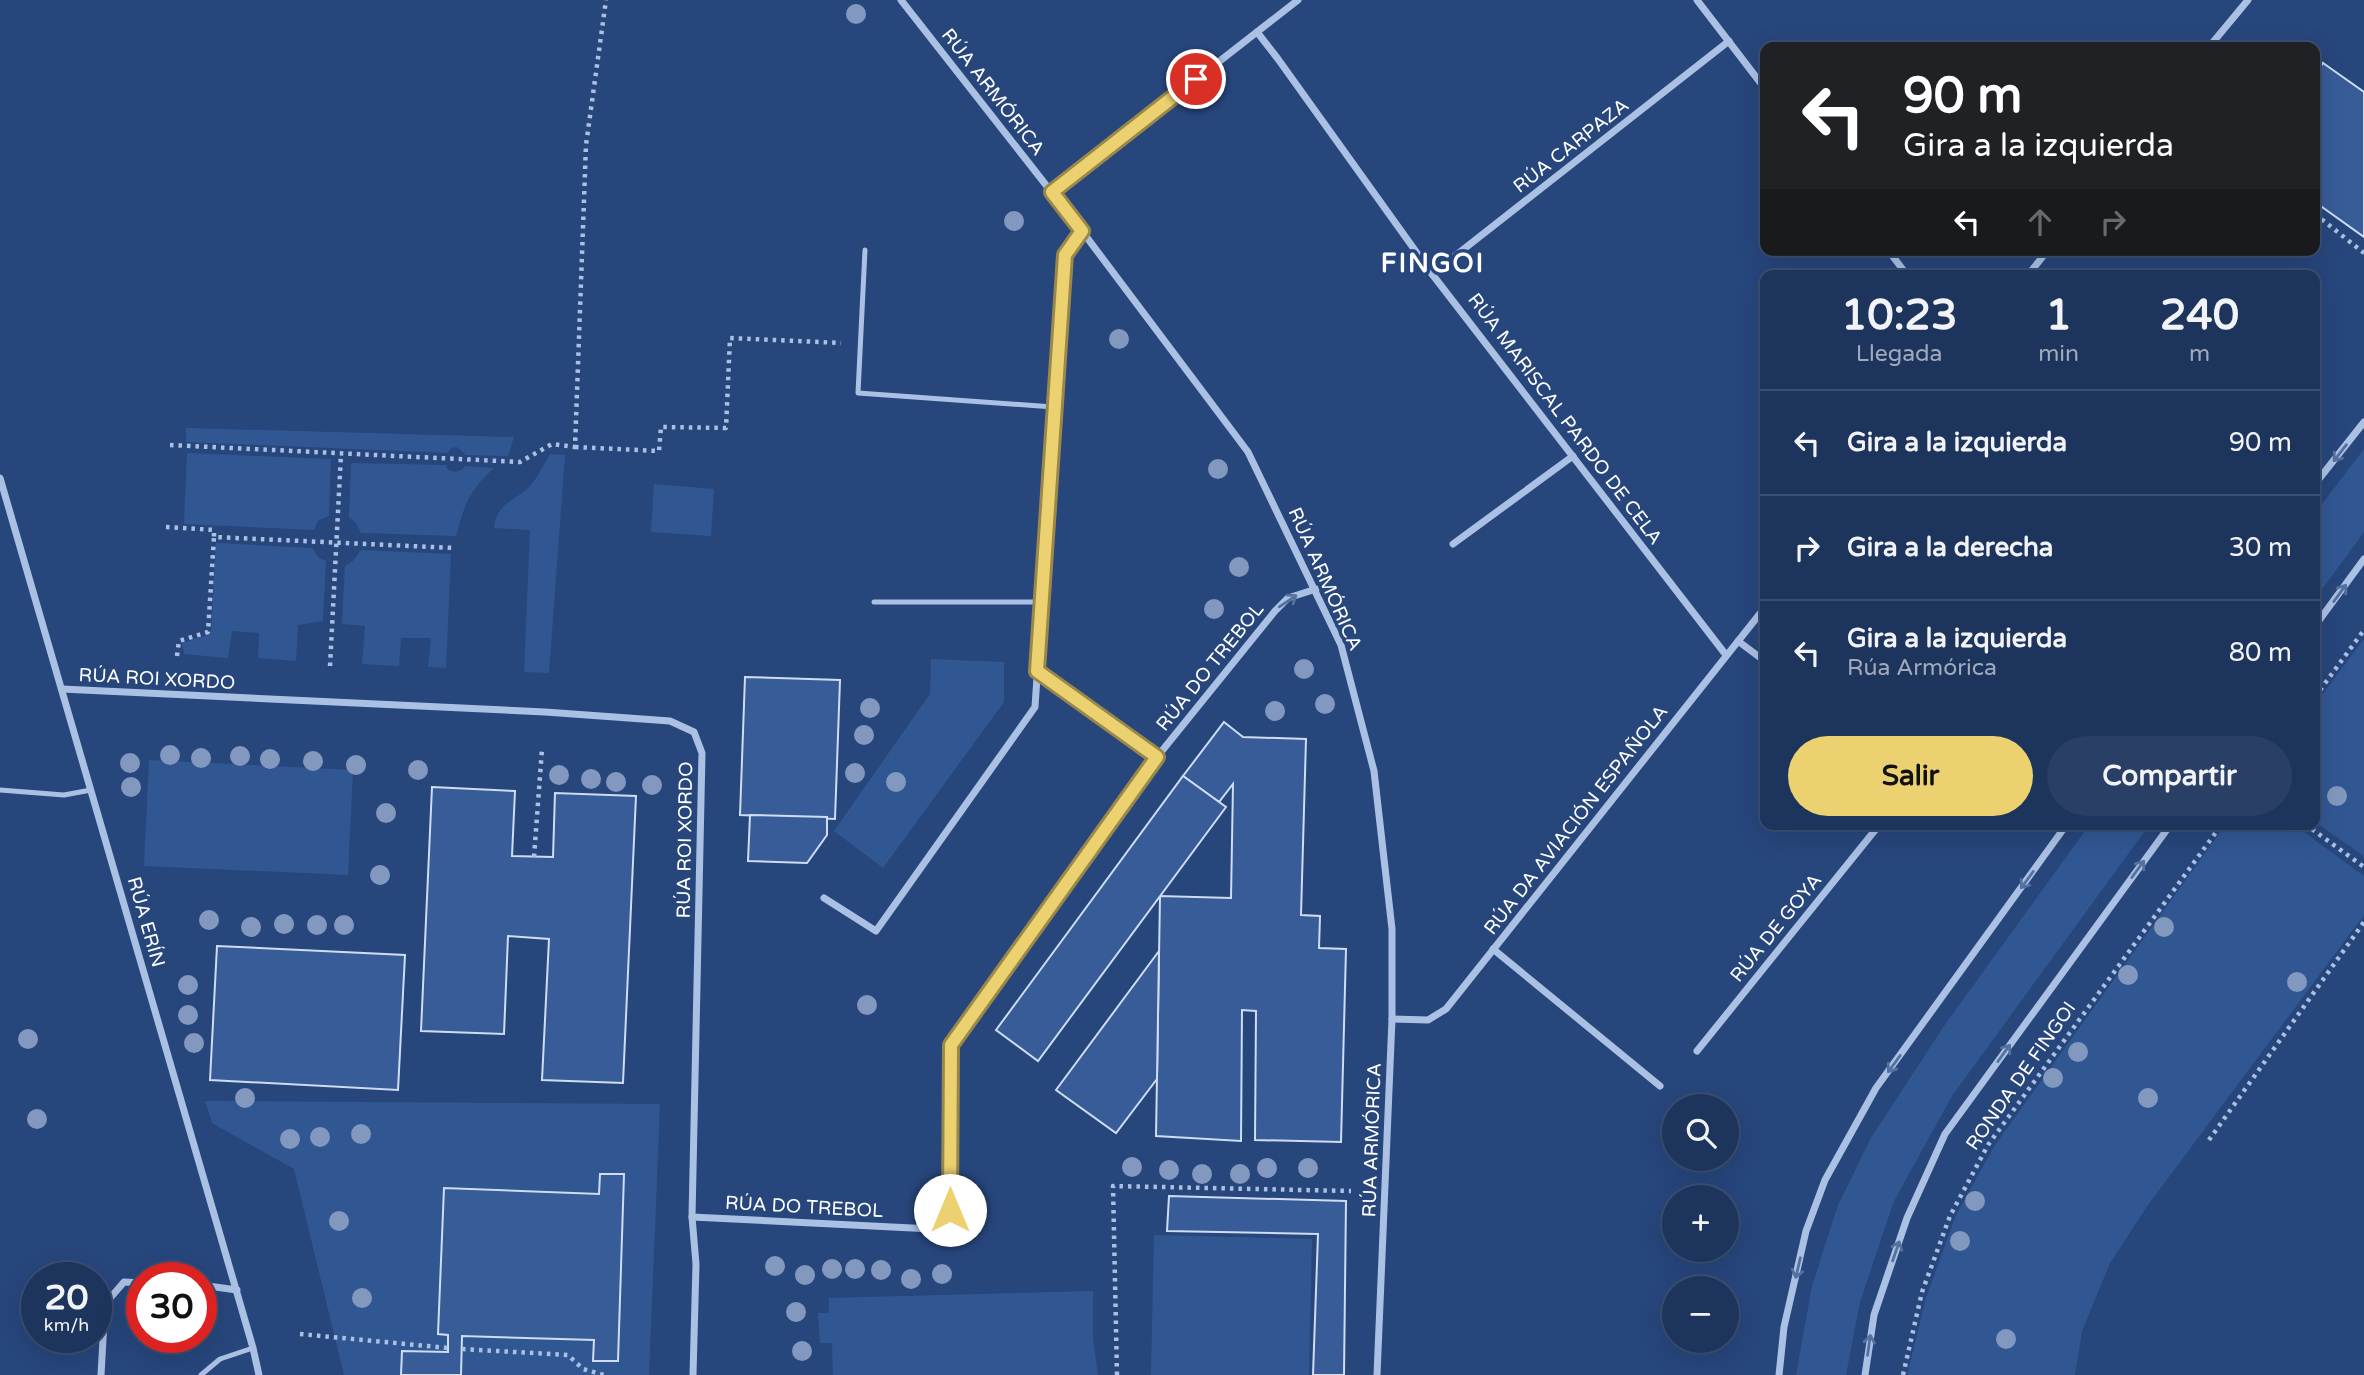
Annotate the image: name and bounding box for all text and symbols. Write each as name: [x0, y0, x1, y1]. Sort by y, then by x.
street label: RÚA ARMÓRICA: [937, 24, 1050, 160]
pin: [1166, 49, 1226, 109]
icon: arrive: [1177, 60, 1215, 98]
text: 90 m: [1903, 67, 2022, 126]
icon: left: [1788, 70, 1879, 161]
street label: RÚA CARPAZA: [1508, 93, 1633, 198]
text: Gira a la izquierda: [1903, 127, 2174, 165]
icon: left: [1948, 203, 1986, 241]
icon: ahead: [2021, 203, 2059, 241]
icon: right: [2094, 203, 2132, 241]
district label: FINGOI: [1381, 248, 1485, 279]
street label: RÚA MARISCAL PARDO DE CELA: [1463, 288, 1667, 549]
text: 10:23: [1841, 290, 1957, 341]
text: 1: [2045, 290, 2072, 341]
text: 240: [2160, 290, 2239, 341]
text: Llegada: [1856, 340, 1943, 368]
text: min: [2038, 340, 2079, 368]
text: m: [2189, 340, 2210, 368]
icon: left: [1788, 424, 1826, 462]
text: Gira a la izquierda: [1847, 427, 2067, 458]
text: 90 m: [2229, 427, 2292, 458]
one-way arrow: [2332, 443, 2347, 461]
street label: RÚA ARMÓRICA: [1284, 504, 1367, 654]
icon: right: [1788, 529, 1826, 567]
text: Gira a la derecha: [1847, 532, 2053, 563]
text: 30 m: [2229, 532, 2292, 563]
one-way arrow: [2332, 584, 2347, 603]
one-way arrow: [1278, 594, 1297, 609]
street label: RÚA DO TREBOL: [1151, 598, 1268, 735]
text: Gira a la izquierda: [1847, 623, 2067, 654]
icon: left: [1788, 634, 1826, 672]
text: 80 m: [2229, 637, 2292, 668]
text: Rúa Armórica: [1847, 654, 1997, 682]
street label: RÚA ROI XORDO: [78, 663, 236, 694]
street label: RÚA DA AVIACIÓN ESPAÑOLA: [1479, 700, 1672, 939]
button: Salir: [1788, 736, 2033, 816]
button: Compartir: [2047, 736, 2292, 816]
street label: RÚA ROI XORDO: [672, 761, 697, 919]
one-way arrow: [2131, 860, 2146, 879]
street label: RÚA DE GOYA: [1725, 869, 1826, 986]
one-way arrow: [2020, 870, 2035, 888]
street label: RÚA ERÍN: [123, 874, 170, 970]
street label: RONDA DE FINGOI: [1961, 998, 2081, 1154]
one-way arrow: [1997, 1044, 2011, 1063]
one-way arrow: [1887, 1054, 1901, 1073]
street label: RÚA ARMÓRICA: [1357, 1062, 1386, 1218]
map controls: [1662, 1094, 1739, 1353]
button: search: [1662, 1094, 1739, 1171]
position arrow: [913, 1173, 987, 1247]
button: +: [1662, 1185, 1739, 1262]
street label: RÚA DO TREBOL: [725, 1191, 884, 1222]
one-way arrow: [1891, 1240, 1903, 1262]
one-way arrow: [1790, 1256, 1804, 1279]
speed limit sign: 30: [126, 1262, 217, 1353]
button: −: [1662, 1276, 1739, 1353]
text: 20: [45, 1277, 88, 1319]
text: km/h: [44, 1314, 89, 1336]
one-way arrow: [1863, 1334, 1876, 1357]

